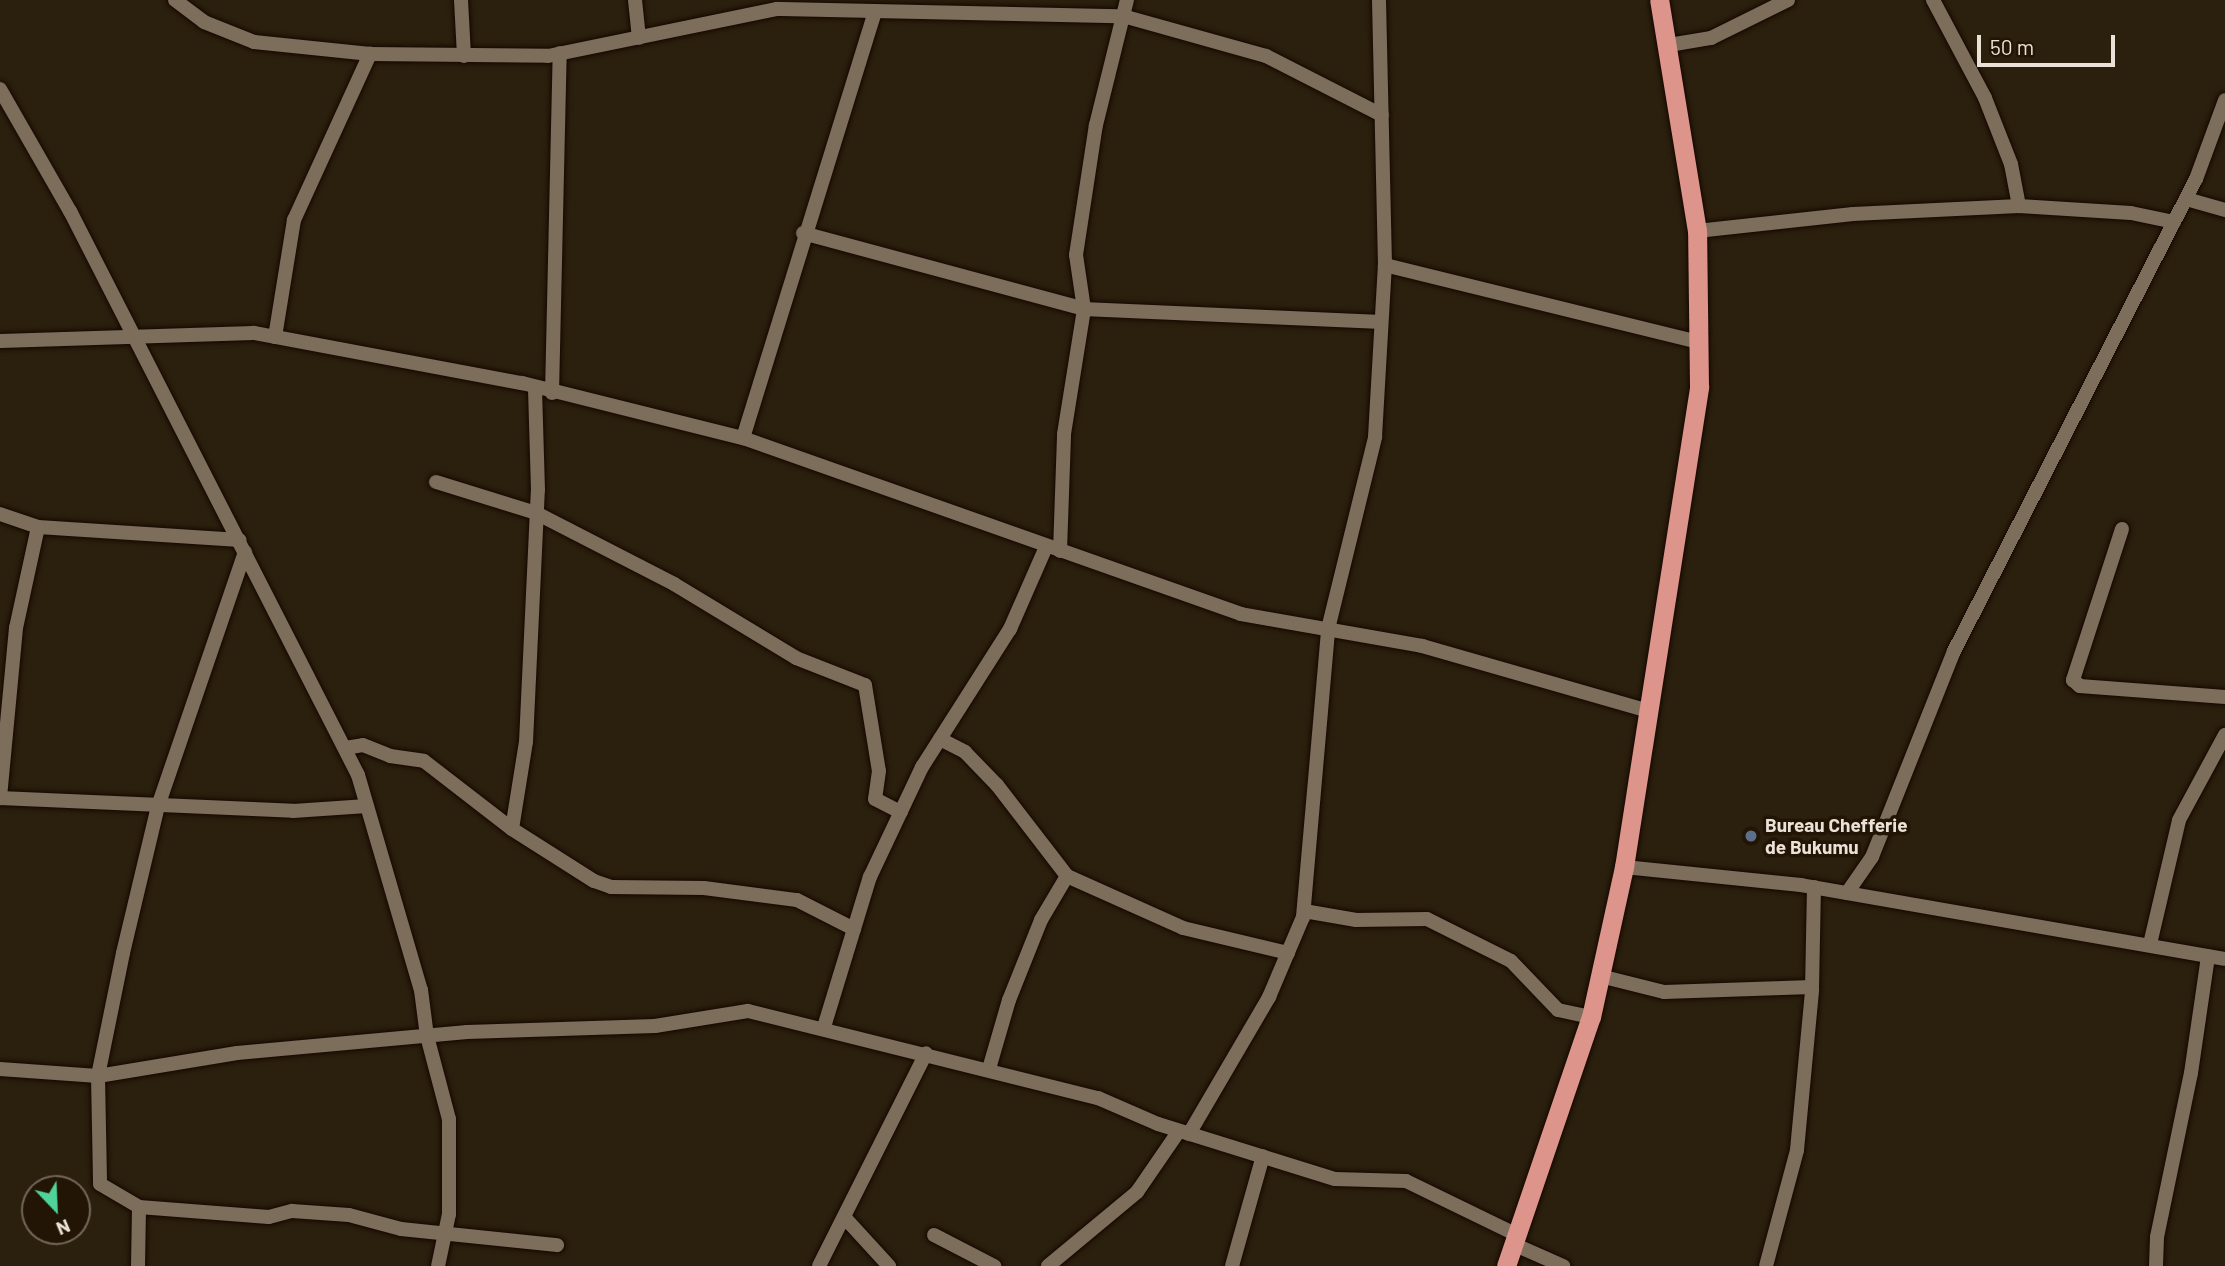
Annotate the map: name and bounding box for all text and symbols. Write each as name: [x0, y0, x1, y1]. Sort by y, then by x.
scale bar: [1980, 21, 2118, 65]
text: 50 m: [1990, 34, 2034, 59]
place label: Bureau Chefferie de Bukumu: [1765, 814, 1908, 858]
marker: Bureau Chefferie de Bukumu: [1743, 828, 1759, 844]
north arrow: [21, 1175, 91, 1245]
text: N: [53, 1215, 74, 1241]

